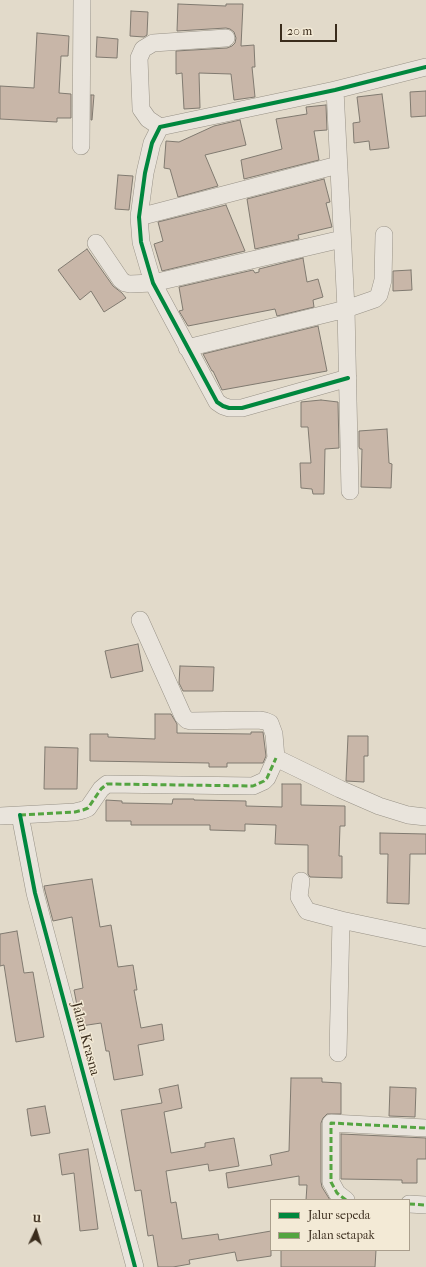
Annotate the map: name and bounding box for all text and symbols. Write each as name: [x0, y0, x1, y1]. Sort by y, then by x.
scale bar: [282, 16, 339, 42]
text: 20 m: [287, 24, 312, 38]
street label: Jalan Krasna: [67, 1000, 103, 1078]
legend: [270, 1199, 410, 1251]
text: Jalur sepeda: [308, 1208, 370, 1222]
north arrow: [16, 1211, 56, 1251]
text: U: [32, 1212, 42, 1225]
text: Jalan setapak: [308, 1228, 375, 1242]

